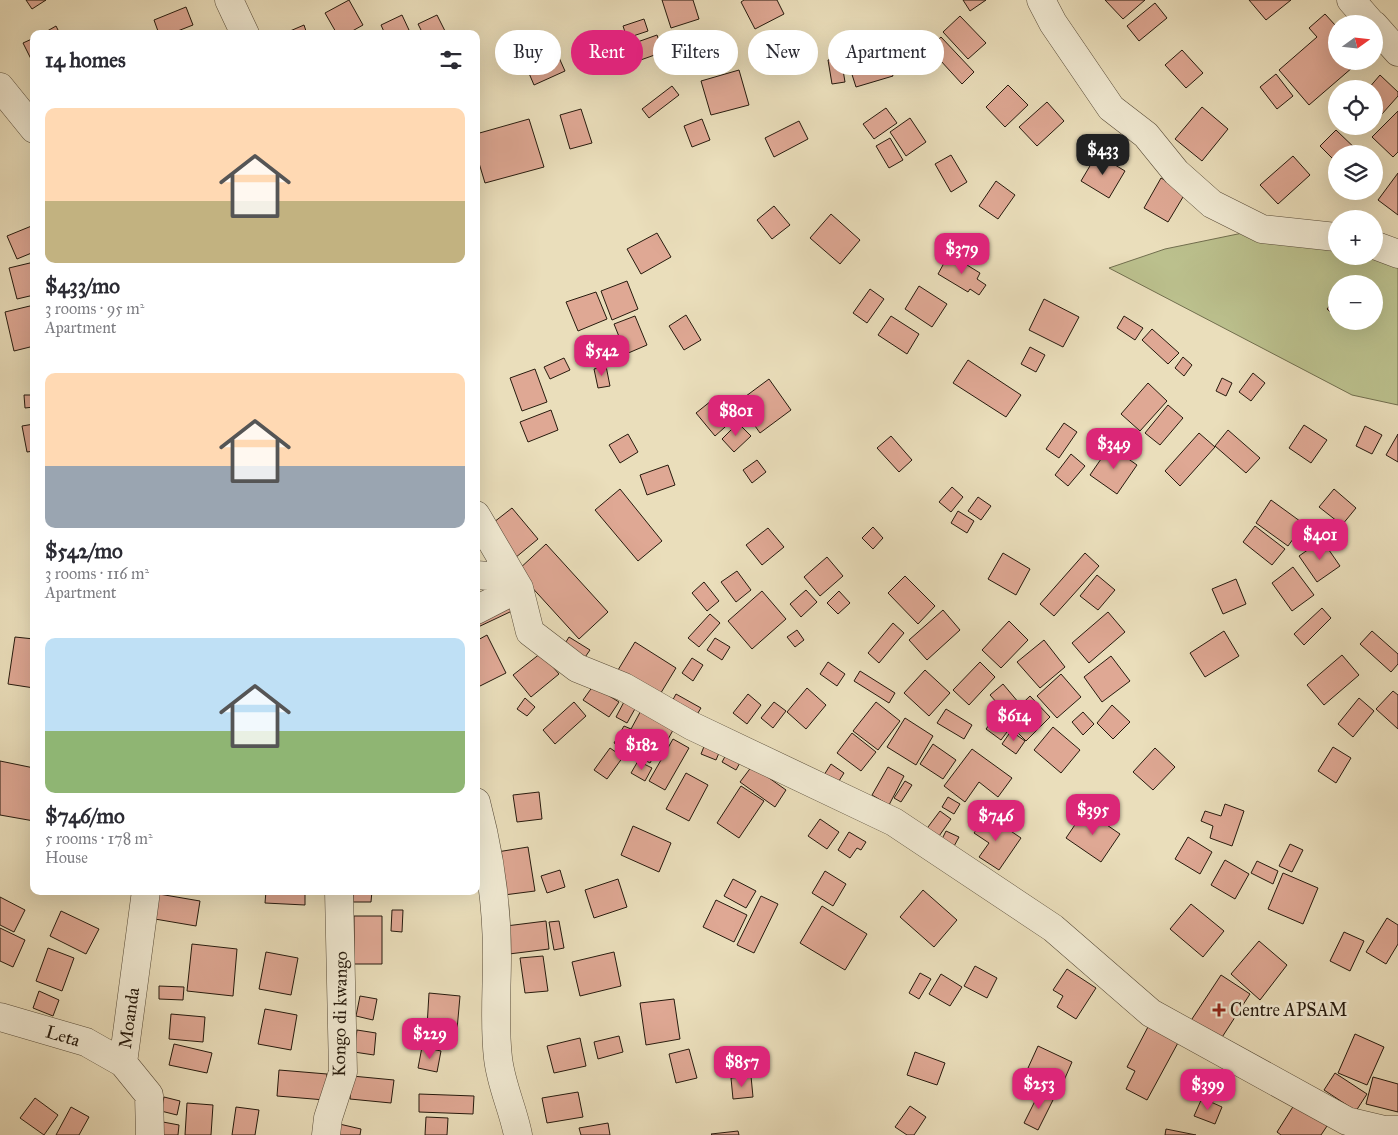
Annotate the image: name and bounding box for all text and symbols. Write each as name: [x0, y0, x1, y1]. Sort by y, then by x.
north arrow: [1328, 15, 1382, 70]
map controls: [1328, 15, 1383, 330]
chip: Buy: [495, 30, 561, 75]
chip: Rent: [571, 30, 643, 75]
chip: Filters: [653, 30, 738, 75]
chip: New: [748, 30, 818, 75]
chip: Apartment: [828, 30, 944, 75]
icon: filters: [437, 46, 465, 74]
text: 14 homes: [45, 47, 126, 73]
button: locate: [1328, 80, 1383, 135]
pin: $433: [1073, 134, 1133, 176]
text: $433: [1087, 140, 1119, 159]
icon: home: [210, 141, 300, 231]
button: layers: [1328, 145, 1383, 200]
button: +: [1328, 210, 1383, 265]
pin: $379: [932, 232, 992, 275]
text: $379: [945, 239, 979, 258]
text: $433/mo: [45, 273, 120, 299]
button: −: [1328, 275, 1383, 330]
text: 3 rooms · 95 m²: [45, 299, 144, 318]
text: Apartment: [45, 318, 117, 337]
pin: $542: [572, 334, 632, 377]
text: $542: [585, 341, 619, 360]
pin: $801: [706, 394, 766, 437]
text: $801: [719, 401, 753, 420]
icon: home: [210, 406, 300, 496]
pin: $349: [1084, 428, 1144, 470]
text: $349: [1097, 434, 1131, 453]
pin: $401: [1290, 518, 1350, 561]
text: $401: [1303, 525, 1337, 544]
text: $542/mo: [45, 538, 123, 564]
text: 3 rooms · 116 m²: [45, 564, 149, 583]
text: Apartment: [45, 583, 117, 602]
icon: home: [210, 671, 300, 761]
pin: $614: [984, 700, 1044, 742]
text: $614: [998, 706, 1030, 725]
pin: $182: [612, 728, 672, 771]
text: $182: [626, 735, 658, 754]
pin: $395: [1063, 794, 1123, 836]
pin: $746: [966, 800, 1026, 842]
text: $395: [1077, 800, 1109, 819]
text: $746/mo: [45, 803, 125, 829]
text: $746: [979, 806, 1013, 825]
text: 5 rooms · 178 m²: [45, 829, 153, 848]
text: House: [45, 848, 88, 867]
street label: Kongo di kwango: [328, 951, 353, 1077]
street label: Moanda: [114, 986, 144, 1050]
place label: Centre APSAM: [1230, 999, 1347, 1021]
marker: Centre APSAM: [1212, 1003, 1226, 1017]
pin: $229: [400, 1018, 460, 1060]
street label: Leta: [43, 1020, 83, 1052]
text: $229: [413, 1024, 447, 1043]
pin: $857: [712, 1046, 772, 1088]
text: $857: [725, 1052, 759, 1071]
pin: $253: [1009, 1068, 1069, 1110]
pin: $399: [1178, 1068, 1238, 1111]
text: $253: [1023, 1074, 1055, 1093]
text: $399: [1191, 1075, 1225, 1094]

